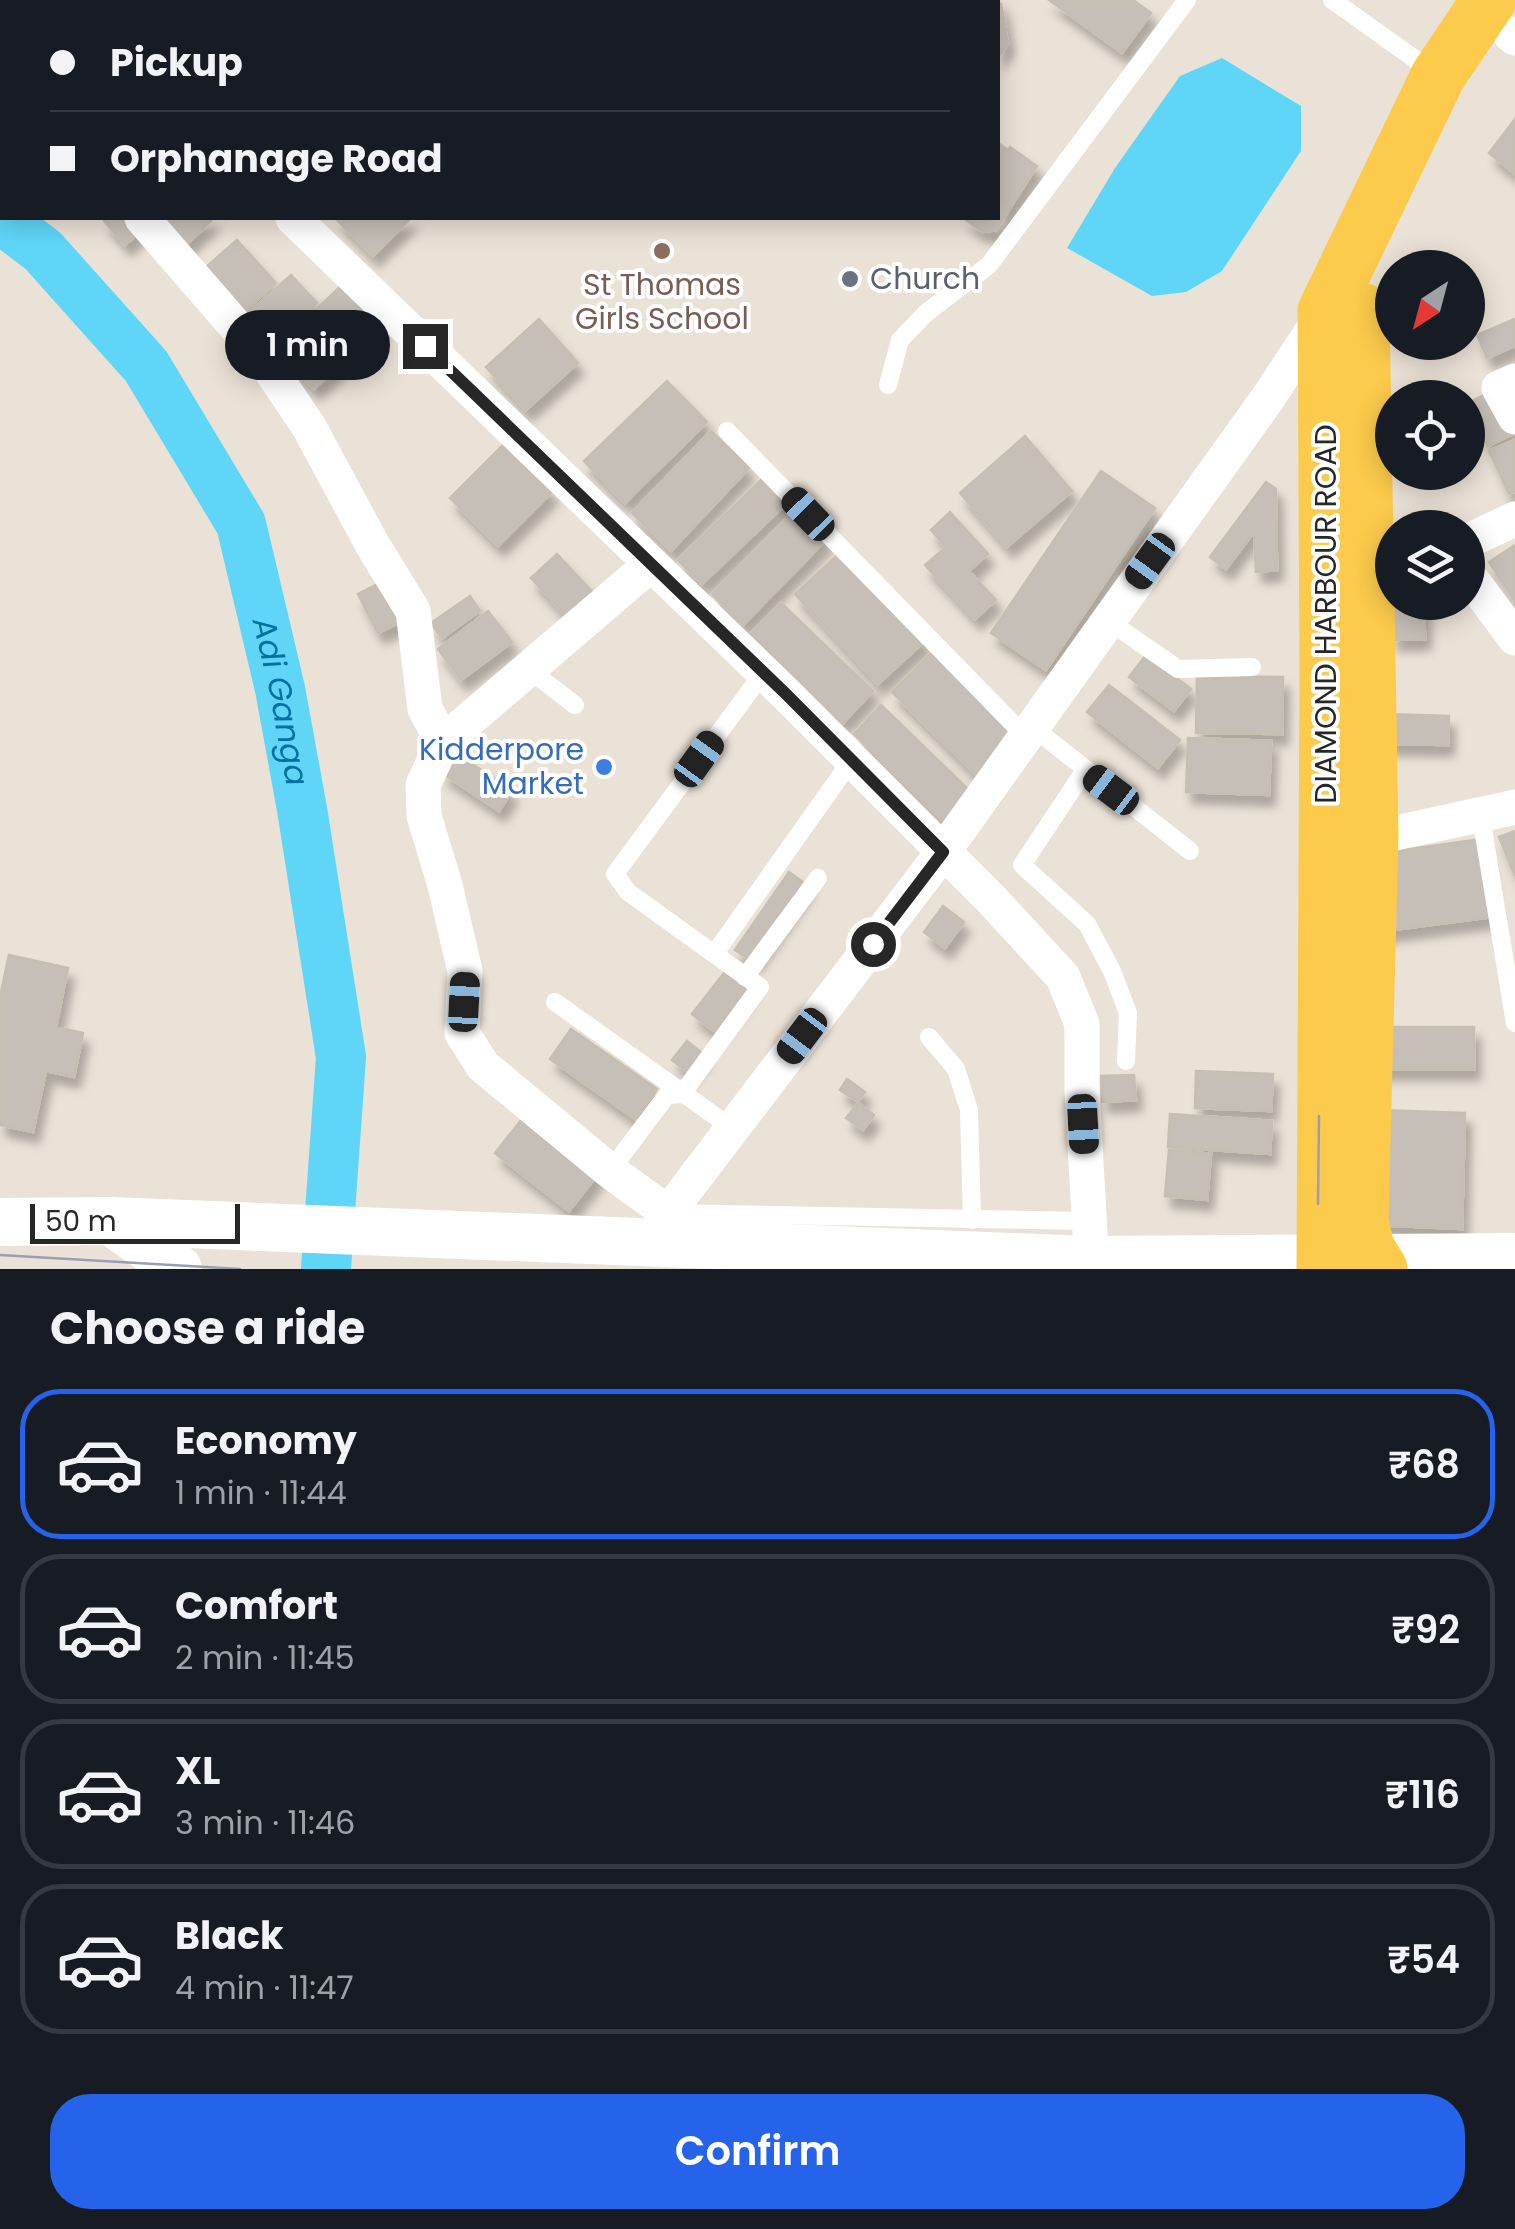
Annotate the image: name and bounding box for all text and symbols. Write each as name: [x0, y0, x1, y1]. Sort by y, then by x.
text: Pickup: [110, 36, 243, 89]
text: Orphanage Road: [110, 132, 443, 185]
marker: St Thomas Girls School: [651, 240, 673, 262]
north arrow: [1375, 250, 1485, 360]
map controls: [1375, 250, 1485, 620]
place label: Church: [870, 257, 980, 300]
place label: St Thomas Girls School: [575, 263, 749, 340]
marker: Church: [839, 268, 861, 290]
callout: 1 min: [225, 311, 390, 381]
text: 1 min: [266, 322, 349, 367]
route end: [403, 324, 448, 369]
button: locate: [1375, 380, 1485, 490]
street label: DIAMOND HARBOUR ROAD: [1304, 424, 1347, 804]
car: [776, 482, 840, 546]
button: layers: [1375, 510, 1485, 620]
car: [1120, 528, 1180, 594]
water label: Adi Ganga: [242, 612, 320, 789]
car: [669, 726, 729, 792]
place label: Kidderpore Market: [419, 728, 584, 805]
marker: Kidderpore Market: [593, 756, 615, 778]
car: [1078, 760, 1144, 820]
route start: [851, 922, 896, 967]
car: [447, 971, 481, 1033]
car: [772, 1003, 832, 1069]
car: [1066, 1093, 1100, 1155]
scale bar: [30, 1199, 240, 1244]
text: 50 m: [45, 1202, 116, 1241]
text: Choose a ride: [50, 1297, 365, 1360]
text: Economy: [175, 1414, 357, 1467]
icon: car: [55, 1419, 145, 1509]
text: ₹68: [1388, 1438, 1460, 1491]
text: 1 min · 11:44: [175, 1470, 347, 1515]
text: Comfort: [175, 1579, 338, 1632]
icon: car: [55, 1584, 145, 1674]
text: ₹92: [1391, 1603, 1460, 1656]
text: 2 min · 11:45: [175, 1635, 355, 1680]
text: XL: [175, 1744, 220, 1797]
icon: car: [55, 1749, 145, 1839]
text: ₹116: [1385, 1768, 1460, 1821]
text: 3 min · 11:46: [175, 1800, 355, 1845]
text: Black: [175, 1909, 284, 1962]
icon: car: [55, 1914, 145, 2004]
text: ₹54: [1387, 1933, 1460, 1986]
text: 4 min · 11:47: [175, 1965, 354, 2010]
button: Confirm: [50, 2094, 1465, 2209]

